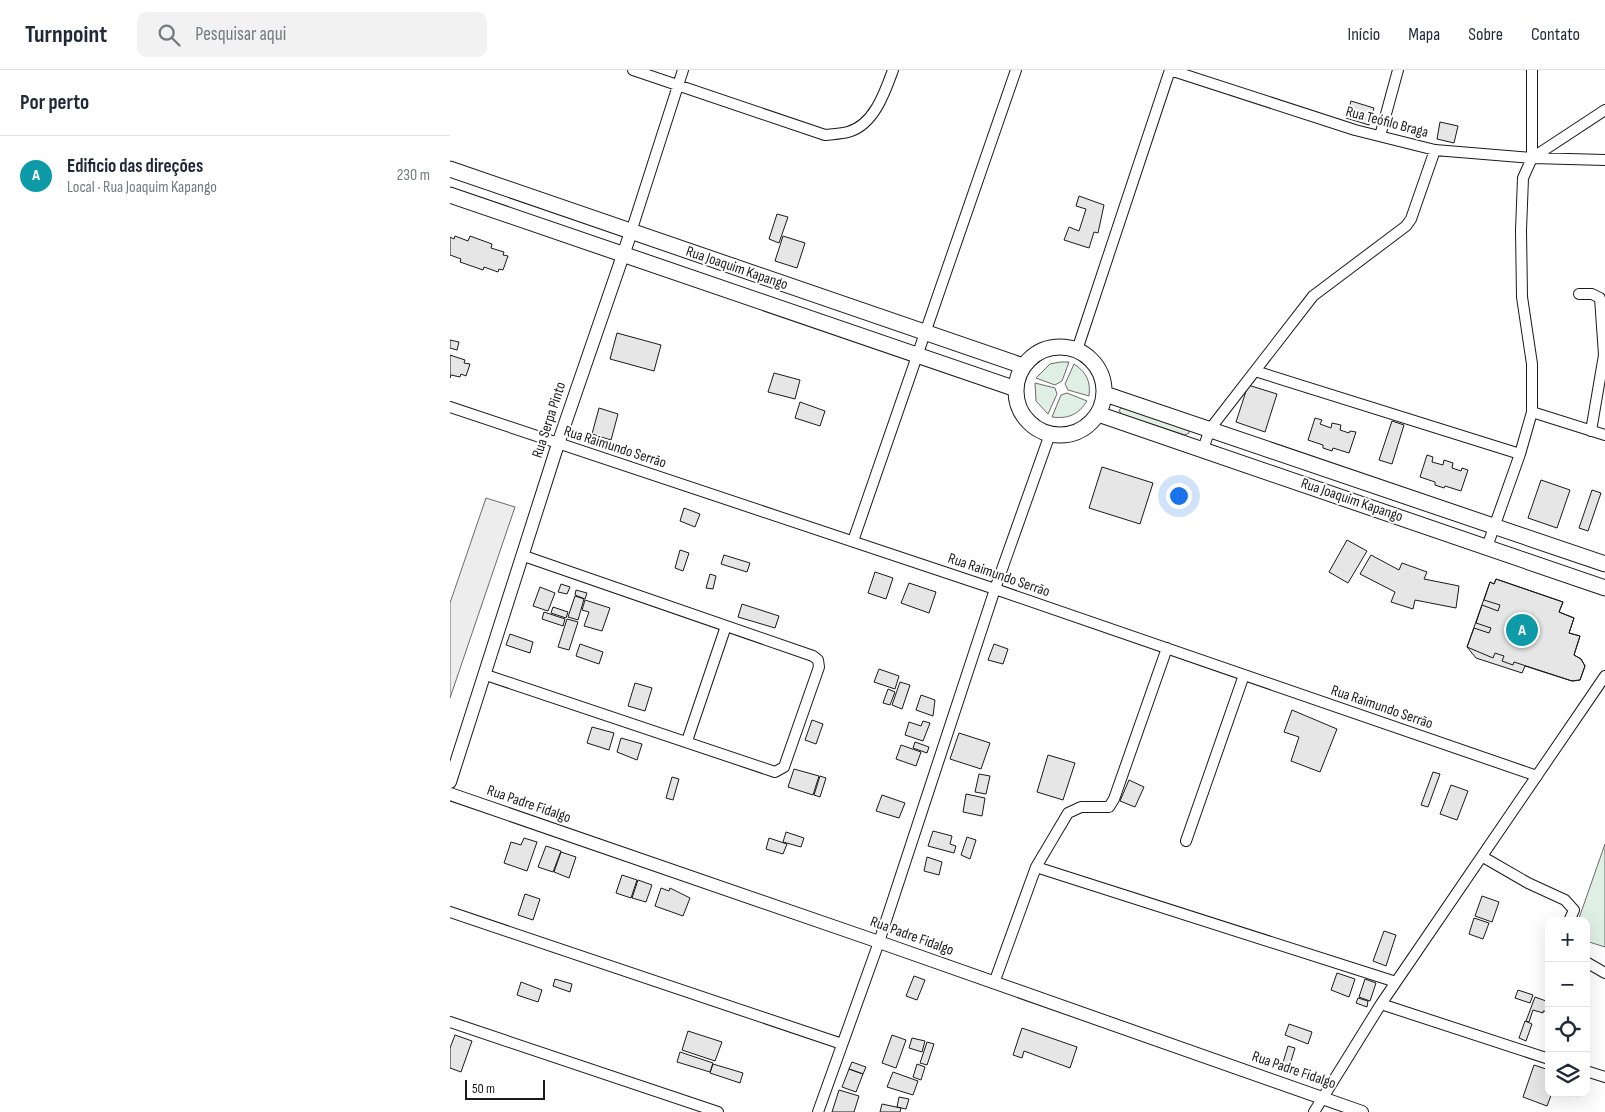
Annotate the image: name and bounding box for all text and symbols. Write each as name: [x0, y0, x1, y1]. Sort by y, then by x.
search box: [137, 12, 487, 57]
text: Turnpoint: [25, 20, 107, 49]
icon: search: [155, 21, 183, 49]
text: Pesquisar aqui: [195, 23, 286, 46]
text: Início: [1348, 24, 1380, 45]
text: Mapa: [1408, 24, 1440, 45]
text: Sobre: [1468, 24, 1503, 45]
text: Contato: [1531, 24, 1580, 45]
text: Por perto: [20, 90, 89, 115]
street label: Rua Teófilo Braga: [1344, 102, 1431, 142]
text: Edificio das direções: [67, 155, 203, 178]
text: A: [32, 166, 40, 185]
text: 230 m: [397, 166, 430, 185]
text: Local · Rua Joaquim Kapango: [67, 178, 217, 197]
street label: Rua Joaquim Kapango: [683, 242, 791, 294]
street label: Rua Serpa Pinto: [528, 380, 570, 460]
street label: Rua Raimundo Serrão: [561, 421, 669, 473]
street label: Rua Joaquim Kapango: [1298, 474, 1406, 526]
your location: [1166, 483, 1192, 509]
street label: Rua Raimundo Serrão: [945, 549, 1053, 601]
pin: A: [1506, 611, 1538, 649]
street label: Rua Raimundo Serrão: [1328, 681, 1436, 733]
street label: Rua Padre Fidalgo: [484, 781, 574, 827]
street label: Rua Padre Fidalgo: [868, 912, 956, 960]
map controls: [1545, 917, 1590, 1097]
button: +: [1545, 917, 1590, 962]
button: −: [1545, 962, 1590, 1007]
button: locate: [1545, 1007, 1590, 1052]
street label: Rua Padre Fidalgo: [1249, 1047, 1339, 1093]
button: layers: [1545, 1052, 1590, 1097]
scale bar: [465, 1077, 545, 1100]
text: 50 m: [472, 1080, 495, 1097]

